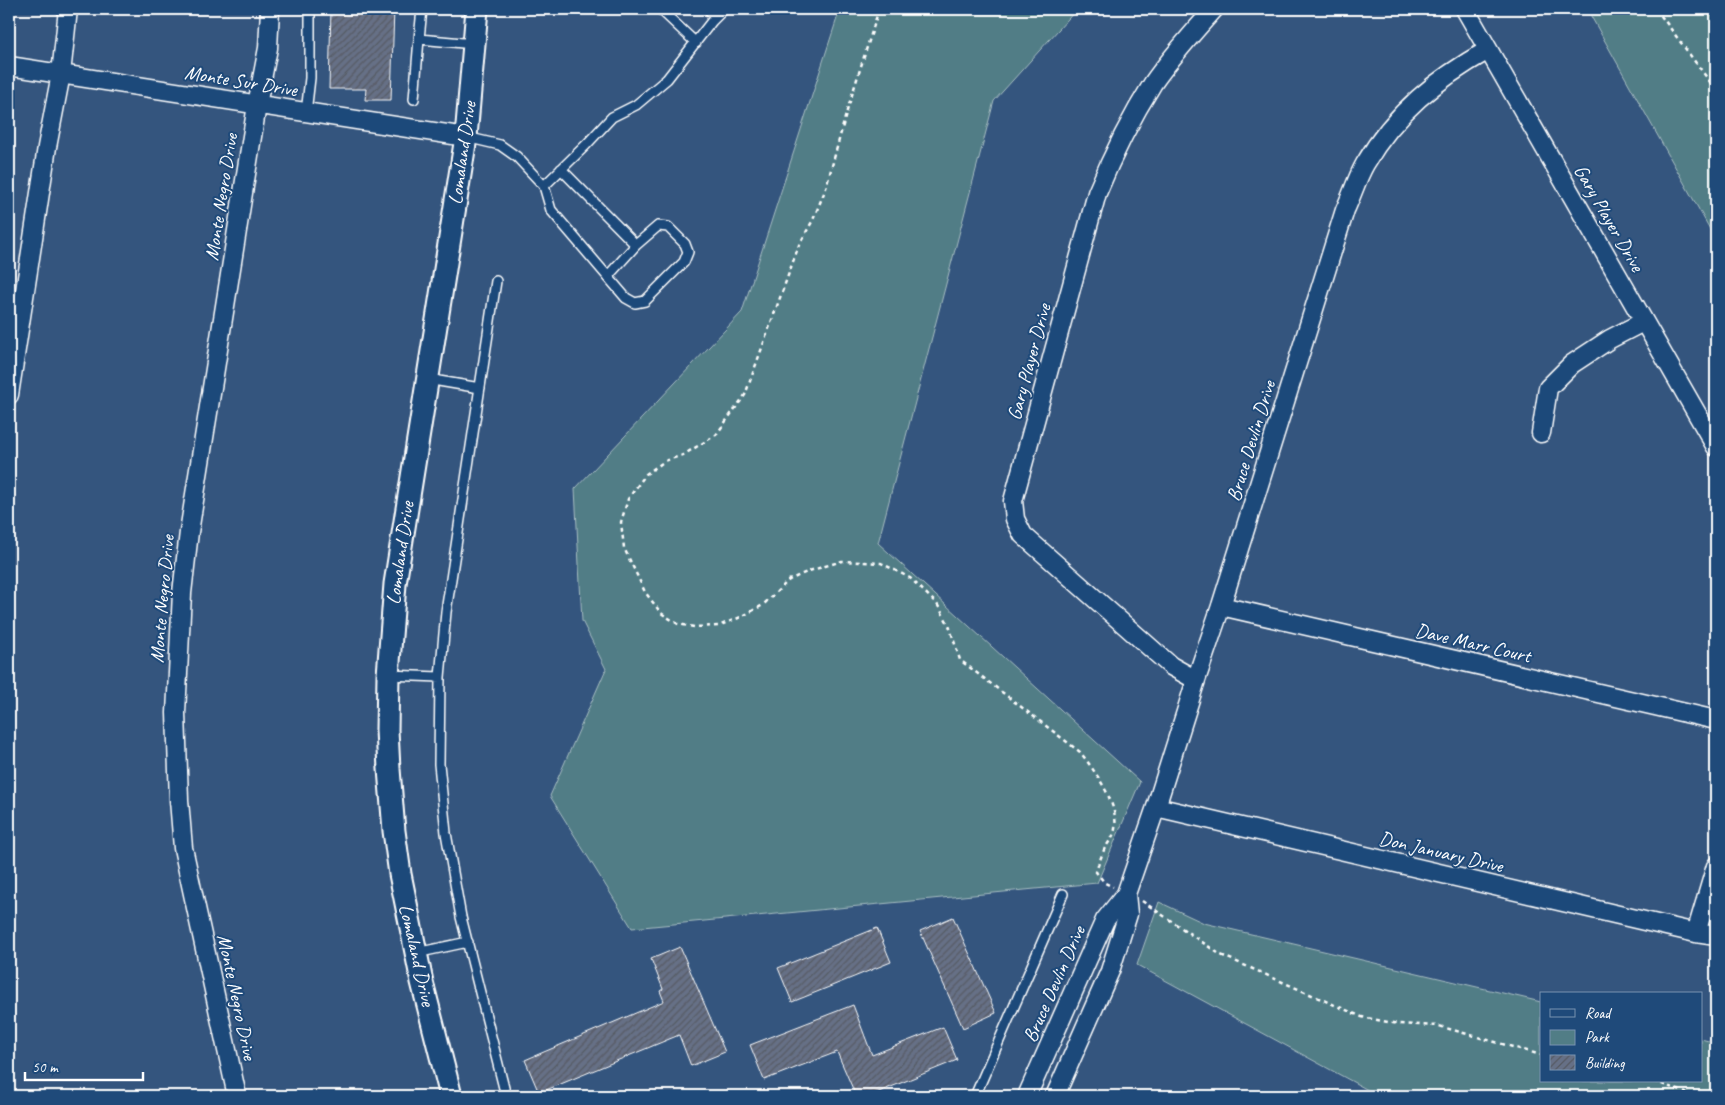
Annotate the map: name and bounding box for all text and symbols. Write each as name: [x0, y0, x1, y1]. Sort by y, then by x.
street label: Monte Sur Drive: [183, 60, 300, 102]
street label: Lomaland Drive: [442, 98, 482, 206]
street label: Monte Negro Drive: [199, 130, 244, 262]
street label: Gary Player Drive: [1568, 160, 1650, 277]
street label: Gary Player Drive: [1001, 300, 1057, 423]
street label: Bruce Devlin Drive: [1221, 376, 1282, 504]
street label: Lomaland Drive: [380, 498, 420, 606]
street label: Monte Negro Drive: [144, 533, 180, 664]
street label: Dave Marr Court: [1413, 618, 1535, 669]
street label: Don January Drive: [1377, 826, 1507, 879]
street label: Lomaland Drive: [393, 902, 441, 1010]
street label: Bruce Devlin Drive: [1017, 921, 1091, 1046]
street label: Monte Negro Drive: [211, 932, 263, 1064]
legend: [1540, 992, 1702, 1082]
text: Road: [1585, 1004, 1612, 1023]
text: Park: [1585, 1028, 1610, 1047]
scale bar: [25, 1050, 142, 1082]
text: Building: [1585, 1054, 1625, 1073]
text: 50 m: [32, 1058, 59, 1077]

